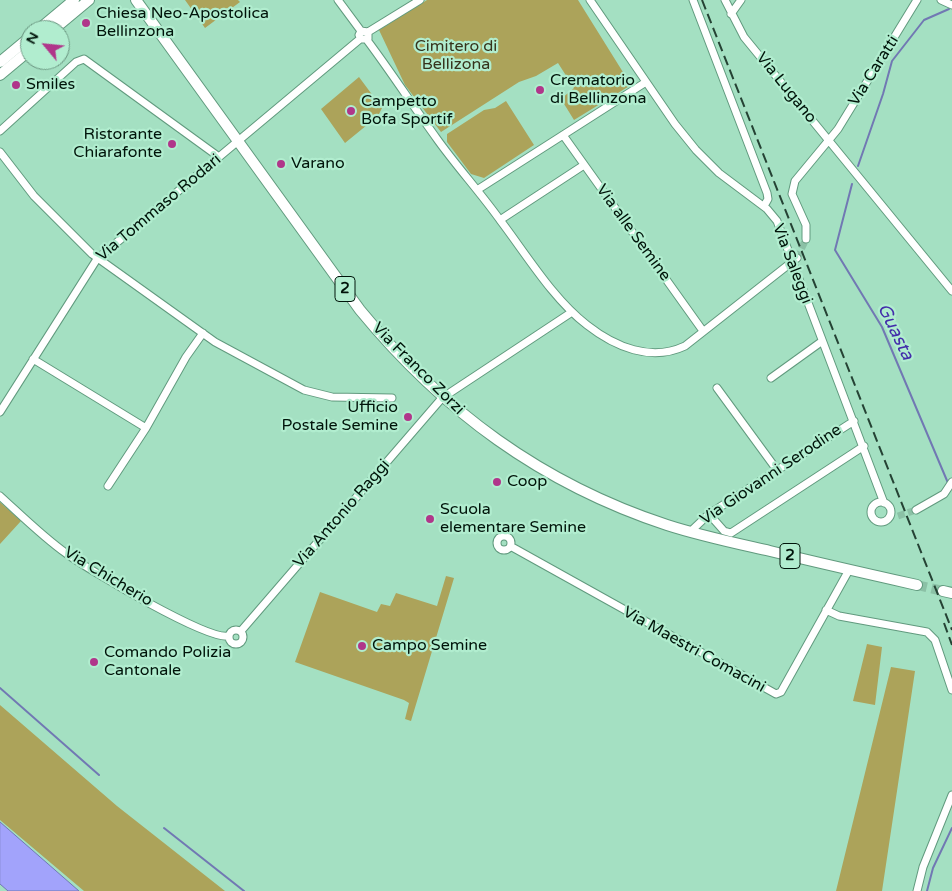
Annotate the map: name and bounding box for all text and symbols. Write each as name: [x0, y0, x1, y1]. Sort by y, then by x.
place label: Chiesa Neo-Apostolica Bellinzona: [96, 4, 269, 42]
marker: Chiesa Neo-Apostolica Bellinzona: [80, 17, 92, 29]
north arrow: [20, 20, 70, 70]
text: N: [22, 29, 42, 47]
street label: Via Caratti: [845, 32, 903, 110]
park label: Cimitero di Bellizona: [415, 37, 497, 75]
street label: Via Lugano: [752, 49, 820, 127]
place label: Crematorio di Bellinzona: [550, 71, 646, 109]
place label: Smiles: [26, 75, 75, 95]
marker: Smiles: [10, 79, 22, 91]
marker: Crematorio di Bellinzona: [534, 84, 546, 96]
place label: Campetto Bofa Sportif: [361, 92, 453, 130]
marker: Campetto Bofa Sportif: [345, 105, 357, 117]
place label: Ristorante Chiarafonte: [73, 125, 162, 163]
marker: Ristorante Chiarafonte: [166, 138, 178, 150]
street label: Via Tommaso Rodari: [93, 150, 225, 266]
place label: Varano: [291, 154, 345, 174]
marker: Varano: [275, 158, 287, 170]
street label: Via alle Semine: [592, 181, 674, 285]
street label: Via Saleggi: [768, 221, 816, 307]
road number: 2: [335, 276, 355, 302]
water label: Guasta: [872, 300, 918, 364]
street label: Via Franco Zorzi: [368, 319, 468, 419]
place label: Ufficio Postale Semine: [281, 398, 398, 436]
marker: Ufficio Postale Semine: [402, 411, 414, 423]
street label: Via Giovanni Serodine: [697, 421, 845, 529]
street label: Via Antonio Raggi: [290, 456, 394, 572]
place label: Coop: [507, 472, 547, 492]
marker: Coop: [491, 476, 503, 488]
place label: Scuola elementare Semine: [440, 500, 586, 538]
marker: Scuola elementare Semine: [424, 513, 436, 525]
street label: Via Chicherio: [60, 543, 156, 611]
road number: 2: [780, 544, 800, 568]
street label: Via Maestri Comacini: [619, 603, 769, 697]
place label: Campo Semine: [372, 636, 487, 656]
marker: Campo Semine: [356, 640, 368, 652]
place label: Comando Polizia Cantonale: [104, 643, 231, 681]
marker: Comando Polizia Cantonale: [88, 656, 100, 668]

